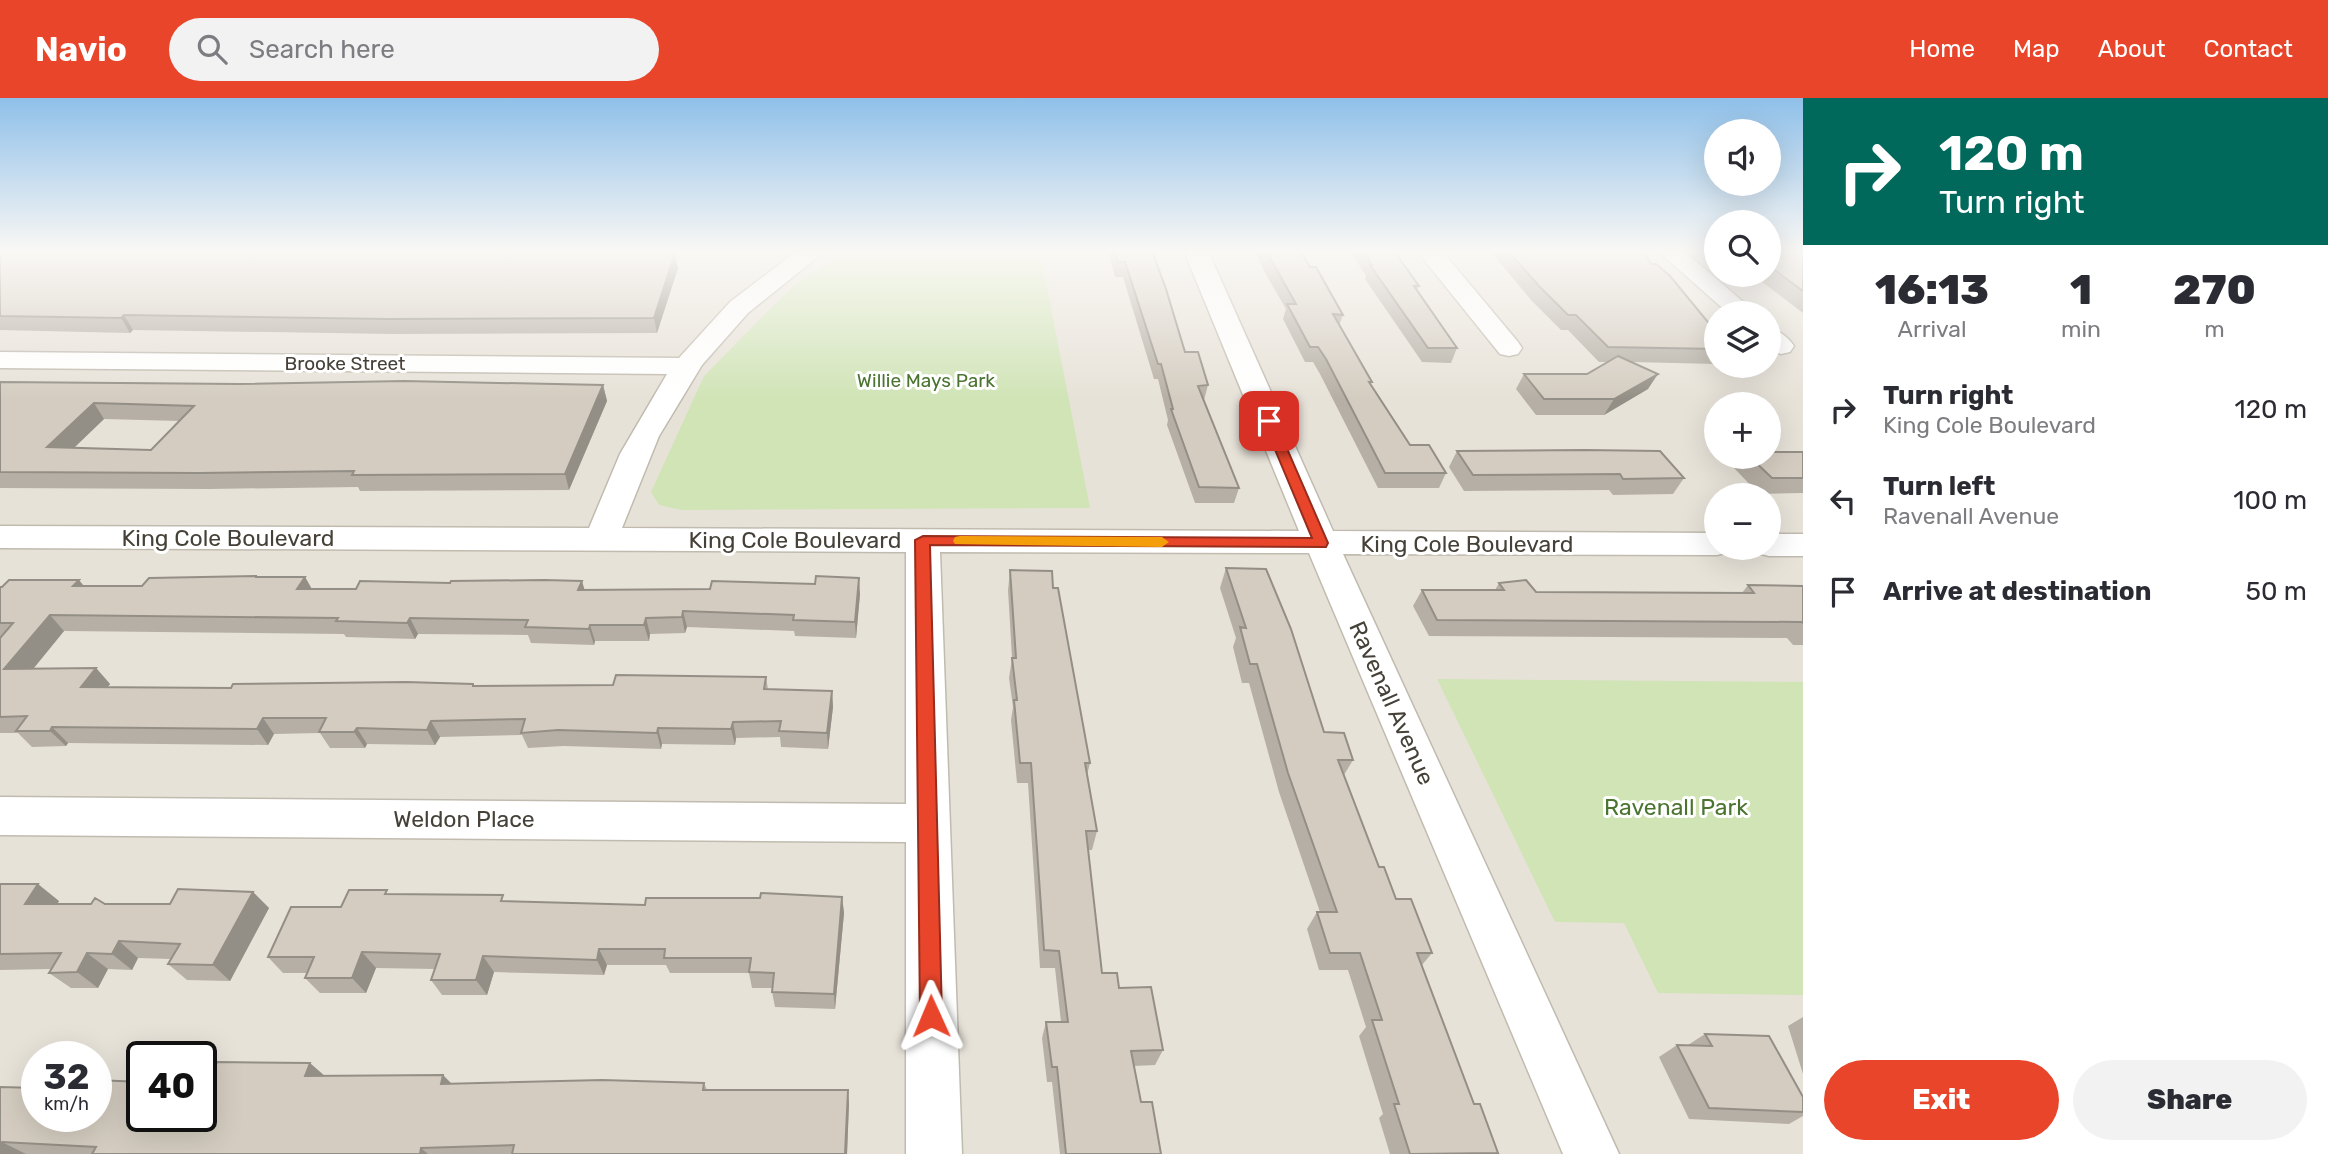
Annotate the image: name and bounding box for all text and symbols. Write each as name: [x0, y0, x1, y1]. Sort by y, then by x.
search box: [169, 18, 659, 81]
text: Navio: [35, 30, 127, 69]
icon: search: [193, 30, 231, 68]
text: Search here: [249, 34, 395, 65]
text: Home: [1909, 35, 1975, 63]
text: Map: [2013, 35, 2060, 63]
text: About: [2098, 35, 2166, 63]
text: Contact: [2204, 35, 2293, 63]
map controls: [1704, 119, 1781, 560]
button: sound: [1704, 119, 1781, 196]
text: 120 m: [1939, 124, 2084, 182]
icon: right: [1824, 126, 1915, 217]
text: Turn right: [1939, 183, 2084, 221]
button: search: [1704, 210, 1781, 287]
text: 16:13: [1875, 265, 1989, 315]
text: 1: [2070, 265, 2092, 315]
text: 270: [2173, 265, 2256, 315]
button: layers: [1704, 301, 1781, 378]
text: Arrival: [1898, 315, 1967, 343]
text: min: [2061, 315, 2101, 343]
text: m: [2204, 315, 2225, 343]
street label: Brooke Street: [284, 352, 406, 375]
park label: Willie Mays Park: [857, 369, 995, 392]
text: Turn right: [1883, 380, 2013, 411]
pin: [1239, 391, 1299, 451]
icon: right: [1824, 391, 1862, 429]
button: +: [1704, 392, 1781, 469]
text: 120 m: [2235, 394, 2307, 425]
icon: arrive: [1250, 402, 1288, 440]
text: King Cole Boulevard: [1883, 411, 2096, 439]
text: Turn left: [1883, 471, 1995, 502]
icon: left: [1824, 482, 1862, 520]
button: −: [1704, 483, 1781, 560]
text: 100 m: [2233, 485, 2307, 516]
text: Ravenall Avenue: [1883, 502, 2059, 530]
street label: King Cole Boulevard: [122, 524, 334, 552]
street label: King Cole Boulevard: [689, 526, 901, 554]
street label: King Cole Boulevard: [1361, 530, 1573, 558]
icon: arrive: [1824, 573, 1862, 611]
text: Arrive at destination: [1883, 576, 2151, 607]
text: 50 m: [2246, 576, 2307, 607]
street label: Ravenall Avenue: [1343, 617, 1441, 789]
park label: Ravenall Park: [1604, 793, 1748, 821]
street label: Weldon Place: [393, 805, 535, 833]
position arrow: [894, 979, 968, 1053]
speed limit sign: 40: [126, 1041, 217, 1132]
text: 32: [44, 1056, 89, 1098]
button: Exit: [1824, 1060, 2059, 1140]
button: Share: [2073, 1060, 2307, 1140]
text: km/h: [44, 1093, 89, 1115]

